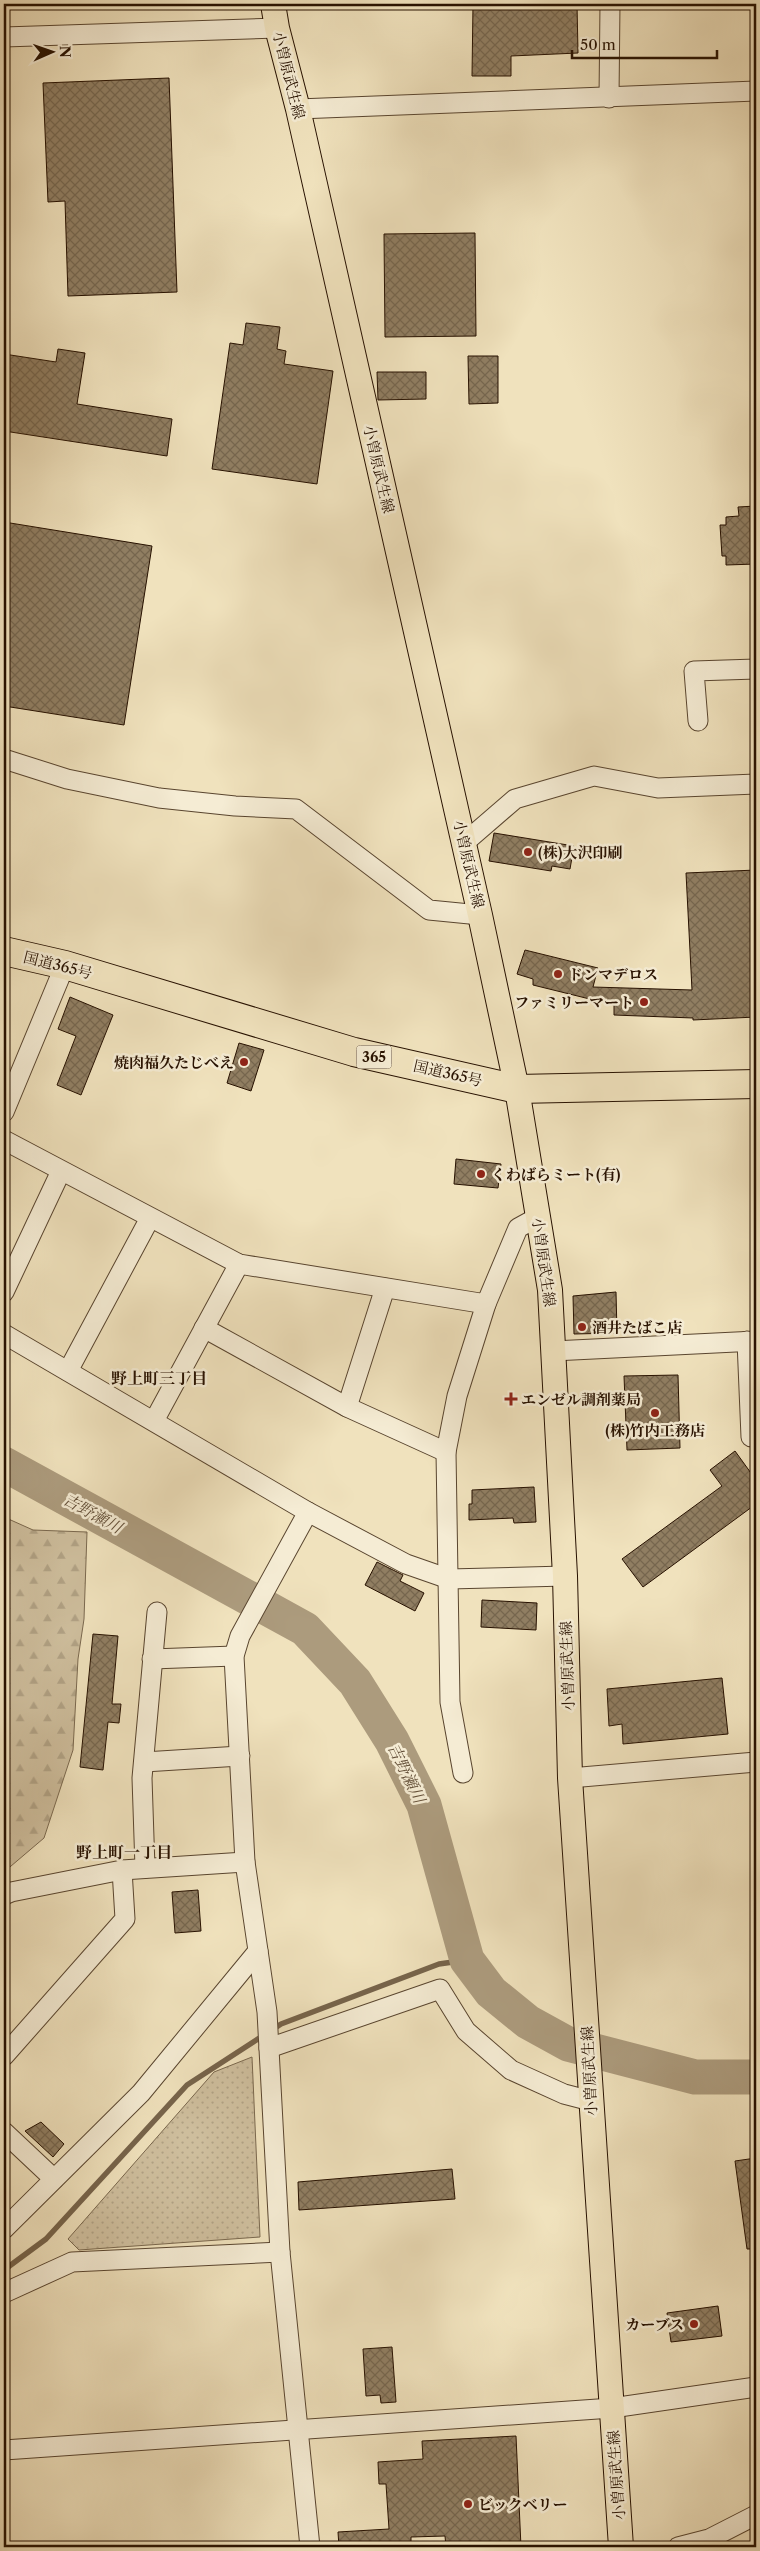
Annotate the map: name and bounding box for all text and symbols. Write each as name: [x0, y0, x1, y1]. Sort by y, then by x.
north arrow: [28, 28, 78, 78]
scale bar: [572, 28, 718, 60]
street label: 小曽原武生線: [269, 29, 309, 121]
text: 50 m: [580, 35, 616, 54]
text: N: [56, 45, 74, 58]
street label: 小曽原武生線: [360, 423, 398, 515]
street label: 小曽原武生線: [450, 818, 488, 910]
place label: (株)大沢印刷: [538, 843, 622, 862]
marker: (株)大沢印刷: [522, 846, 534, 858]
street label: 国道365号: [22, 947, 94, 983]
place label: ドンマデロス: [568, 965, 658, 984]
marker: ドンマデロス: [552, 968, 564, 980]
place label: ファミリーマート: [514, 993, 634, 1012]
marker: ファミリーマート: [638, 996, 650, 1008]
road number: 365: [356, 1046, 392, 1068]
place label: 焼肉福久たじべえ: [114, 1053, 234, 1072]
marker: 焼肉福久たじべえ: [238, 1056, 250, 1068]
street label: 国道365号: [412, 1056, 484, 1090]
place label: くわばらミート(有): [491, 1165, 621, 1184]
marker: くわばらミート(有): [475, 1168, 487, 1180]
street label: 小曽原武生線: [528, 1216, 560, 1308]
place label: 酒井たばこ店: [592, 1318, 682, 1337]
marker: 酒井たばこ店: [576, 1321, 588, 1333]
district label: 野上町三丁目: [111, 1368, 207, 1388]
place label: エンゼル調剤薬局: [521, 1390, 641, 1409]
marker: エンゼル調剤薬局: [505, 1393, 517, 1405]
marker: (株)竹内工務店: [649, 1407, 661, 1419]
place label: (株)竹内工務店: [605, 1421, 705, 1440]
water label: 吉野瀬川: [60, 1489, 128, 1538]
street label: 小曽原武生線: [556, 1621, 578, 1711]
water label: 吉野瀬川: [384, 1740, 431, 1808]
district label: 野上町一丁目: [76, 1842, 172, 1862]
street label: 小曽原武生線: [577, 2026, 601, 2116]
place label: カーブス: [625, 2315, 684, 2334]
marker: カーブス: [688, 2318, 700, 2330]
street label: 小曽原武生線: [603, 2429, 629, 2521]
place label: ビックベリー: [478, 2495, 567, 2514]
marker: ビックベリー: [462, 2498, 474, 2510]

